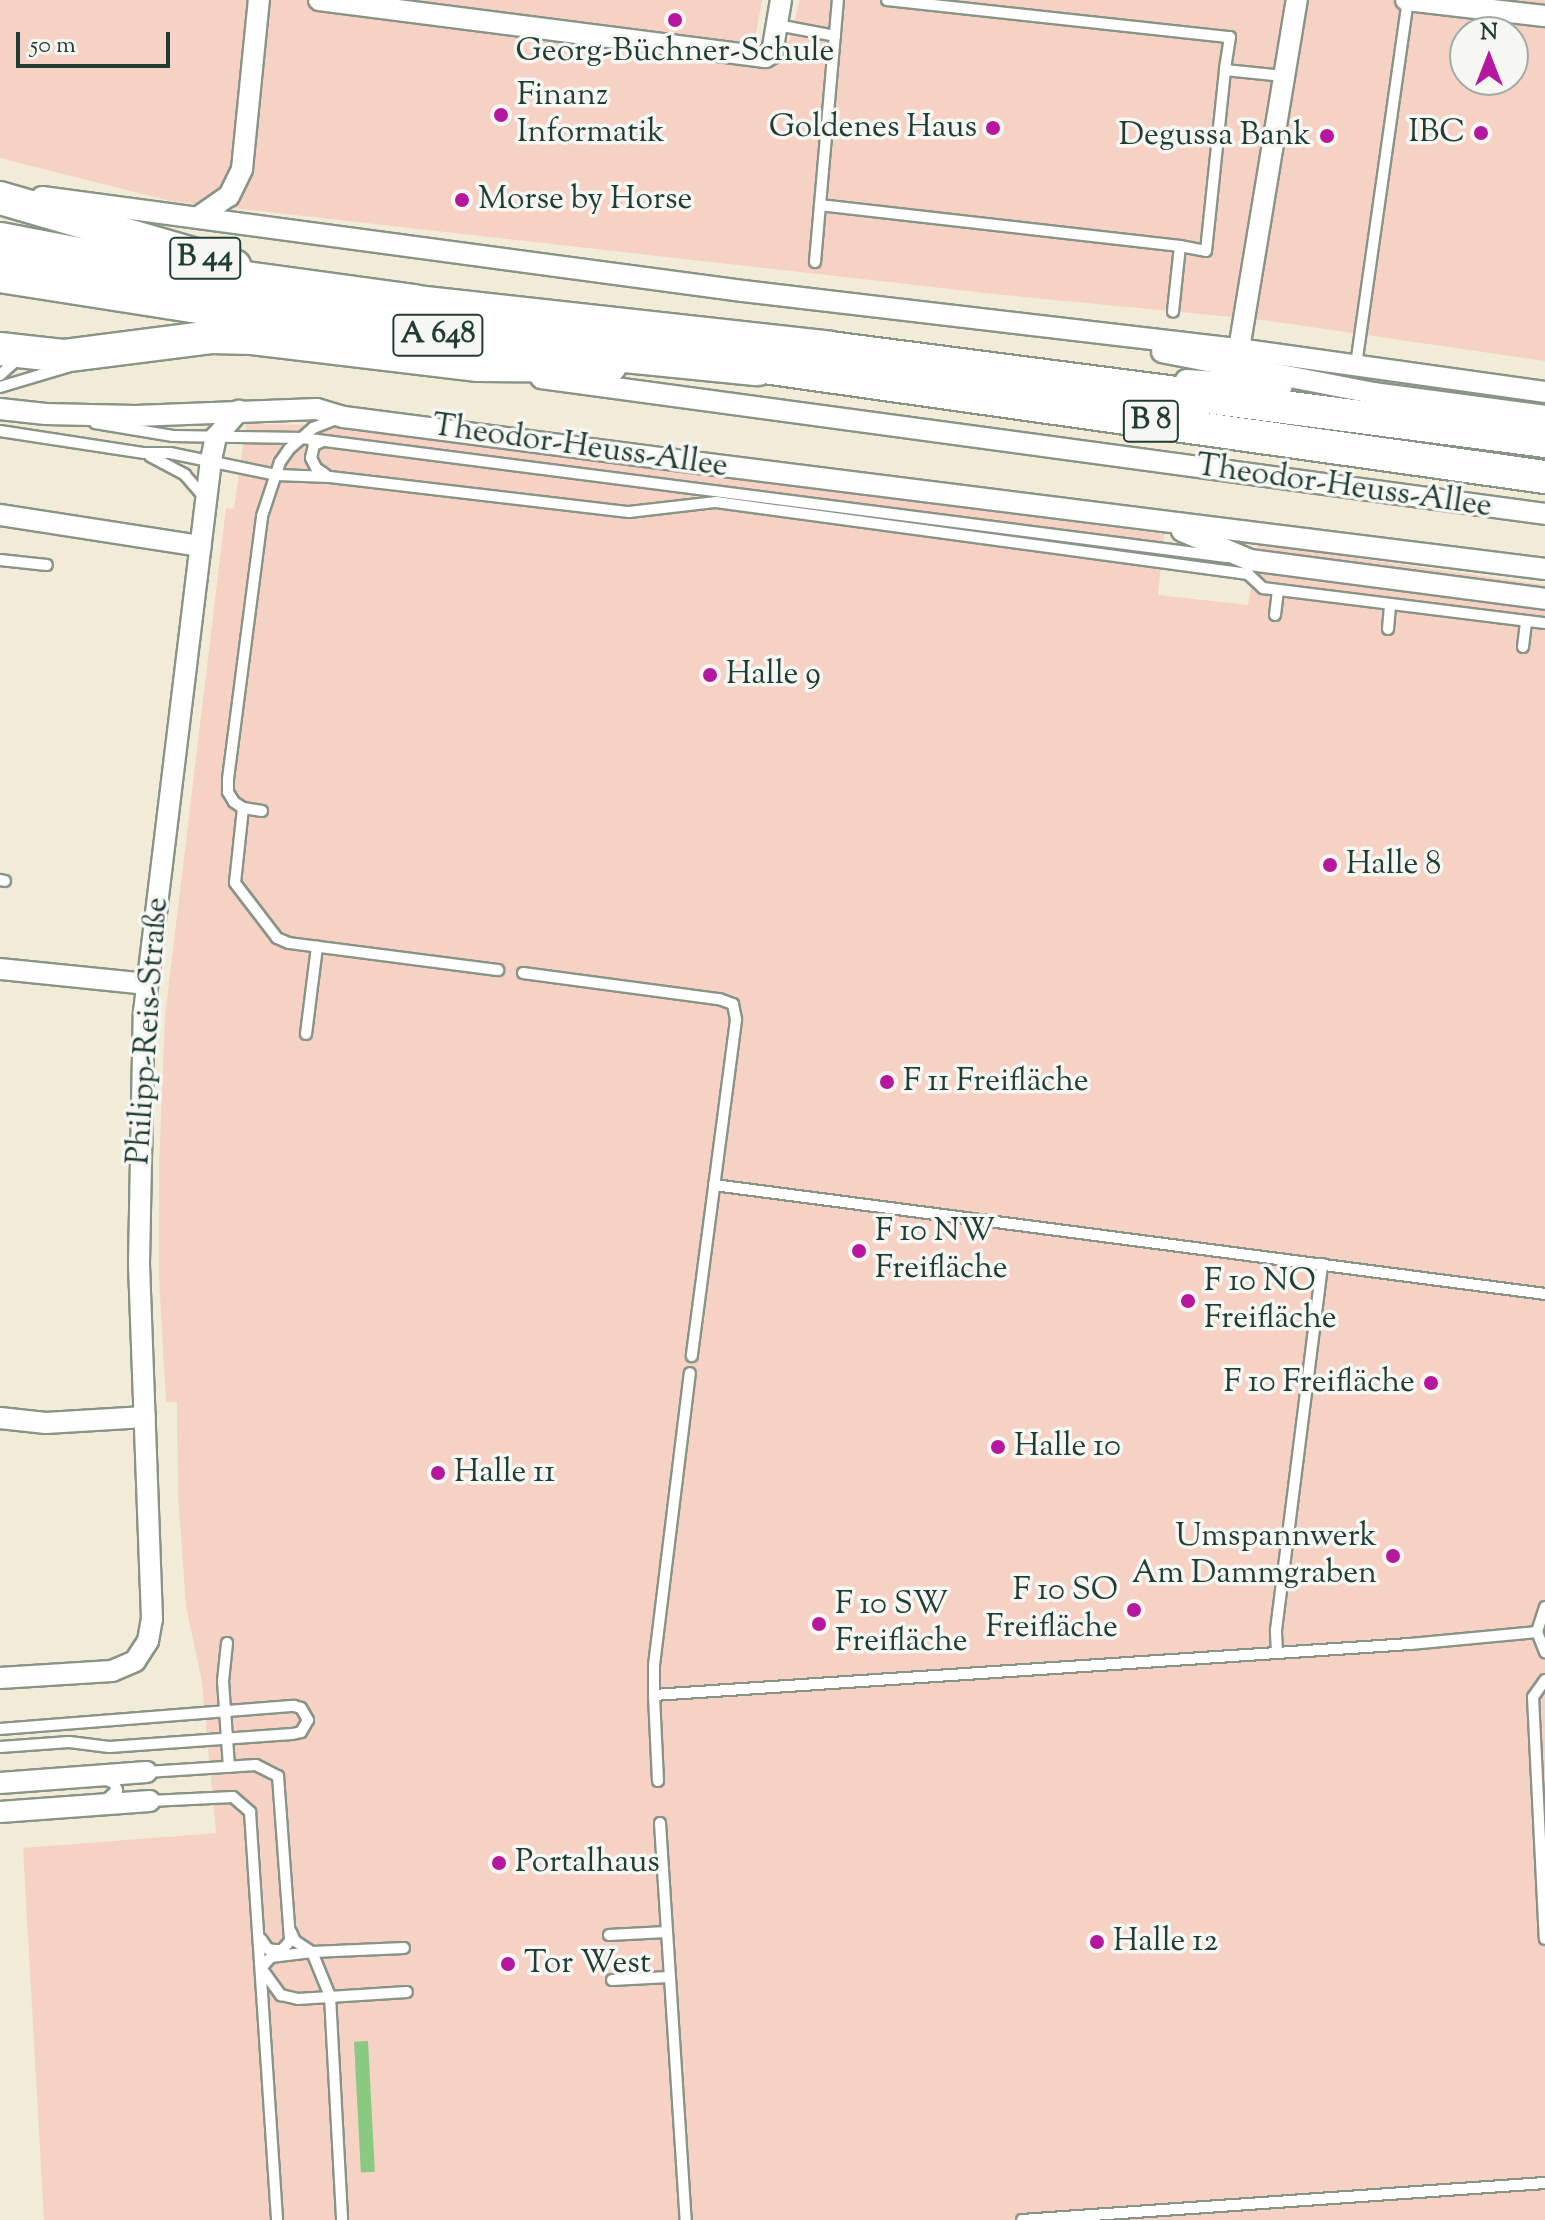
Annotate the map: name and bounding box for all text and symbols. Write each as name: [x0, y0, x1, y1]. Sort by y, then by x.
marker: Georg-Büchner-Schule: [666, 11, 684, 29]
scale bar: [20, 16, 174, 66]
north arrow: [1449, 16, 1529, 96]
text: N: [1480, 18, 1498, 50]
text: 50 m: [30, 29, 76, 63]
place label: Georg-Büchner-Schule: [516, 33, 834, 71]
place label: Finanz Informatik: [517, 78, 665, 153]
marker: Finanz Informatik: [492, 106, 510, 124]
place label: Goldenes Haus: [769, 109, 977, 147]
place label: IBC: [1409, 114, 1465, 152]
place label: Degussa Bank: [1119, 117, 1311, 155]
marker: Goldenes Haus: [984, 119, 1002, 137]
marker: IBC: [1472, 124, 1490, 142]
marker: Degussa Bank: [1318, 127, 1336, 145]
place label: Morse by Horse: [478, 181, 692, 219]
marker: Morse by Horse: [453, 191, 471, 209]
road number: B 44: [169, 232, 241, 284]
road number: A 648: [392, 309, 484, 361]
road number: B 8: [1121, 395, 1181, 447]
street label: Theodor-Heuss-Allee: [430, 407, 730, 487]
street label: Theodor-Heuss-Allee: [1194, 447, 1494, 527]
place label: Halle 9: [726, 656, 821, 694]
marker: Halle 9: [701, 666, 719, 684]
place label: Halle 8: [1346, 846, 1441, 884]
marker: Halle 8: [1321, 856, 1339, 874]
street label: Philipp-Reis-Straße: [121, 896, 177, 1166]
place label: F 11 Freifläche: [903, 1063, 1089, 1101]
marker: F 11 Freifläche: [878, 1073, 896, 1091]
place label: F 10 NW Freifläche: [875, 1214, 1008, 1289]
marker: F 10 NW Freifläche: [850, 1242, 868, 1260]
place label: F 10 NO Freifläche: [1204, 1264, 1337, 1339]
marker: F 10 NO Freifläche: [1179, 1292, 1197, 1310]
place label: F 10 Freifläche: [1224, 1364, 1415, 1402]
marker: F 10 Freifläche: [1422, 1374, 1440, 1392]
place label: Halle 10: [1014, 1428, 1121, 1466]
marker: Halle 10: [989, 1438, 1007, 1456]
place label: Halle 11: [454, 1454, 555, 1492]
marker: Halle 11: [429, 1464, 447, 1482]
place label: Umspannwerk Am Dammgraben: [1132, 1519, 1377, 1594]
marker: Umspannwerk Am Dammgraben: [1384, 1547, 1402, 1565]
place label: F 10 SO Freifläche: [985, 1573, 1118, 1648]
place label: F 10 SW Freifläche: [835, 1587, 968, 1662]
marker: F 10 SO Freifläche: [1125, 1601, 1143, 1619]
marker: F 10 SW Freifläche: [810, 1615, 828, 1633]
place label: Portalhaus: [515, 1844, 660, 1882]
marker: Portalhaus: [490, 1854, 508, 1872]
place label: Halle 12: [1113, 1923, 1218, 1961]
marker: Halle 12: [1088, 1933, 1106, 1951]
place label: Tor West: [524, 1945, 651, 1983]
marker: Tor West: [499, 1955, 517, 1973]

